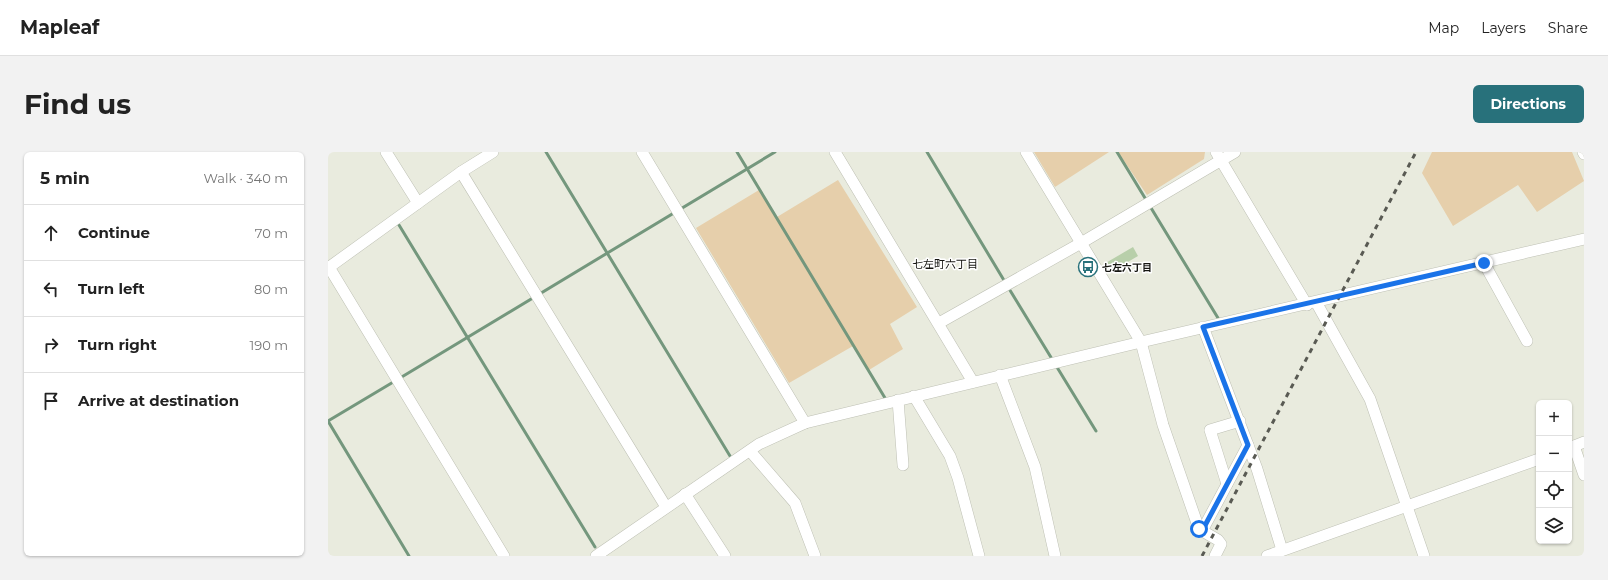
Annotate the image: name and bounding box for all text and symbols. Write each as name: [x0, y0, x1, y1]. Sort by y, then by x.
text: Mapleaf: [20, 16, 99, 39]
text: Map: [1428, 19, 1459, 37]
text: Layers: [1481, 19, 1526, 37]
text: Share: [1548, 19, 1588, 37]
button: Directions: [1473, 85, 1584, 123]
text: Find us: [24, 87, 131, 121]
text: 5 min: [40, 168, 90, 188]
text: Walk · 340 m: [204, 170, 288, 186]
icon: ahead: [40, 222, 62, 244]
text: Continue: [78, 223, 150, 242]
text: 70 m: [255, 225, 288, 241]
route end: [1475, 254, 1493, 272]
bus stop icon: 七左六丁目: [1077, 256, 1099, 278]
district label: 七左町六丁目: [912, 257, 978, 271]
place label: 七左六丁目: [1102, 261, 1152, 274]
icon: left: [40, 278, 62, 300]
text: Turn left: [78, 279, 145, 298]
text: 80 m: [254, 281, 288, 297]
icon: right: [40, 334, 62, 356]
text: Turn right: [78, 335, 157, 354]
text: 190 m: [250, 337, 288, 353]
icon: arrive: [40, 390, 62, 412]
text: Arrive at destination: [78, 391, 239, 410]
map controls: [1536, 400, 1572, 544]
button: +: [1536, 400, 1572, 436]
button: −: [1536, 436, 1572, 472]
button: locate: [1536, 472, 1572, 508]
button: layers: [1536, 508, 1572, 544]
route start: [1190, 520, 1208, 538]

